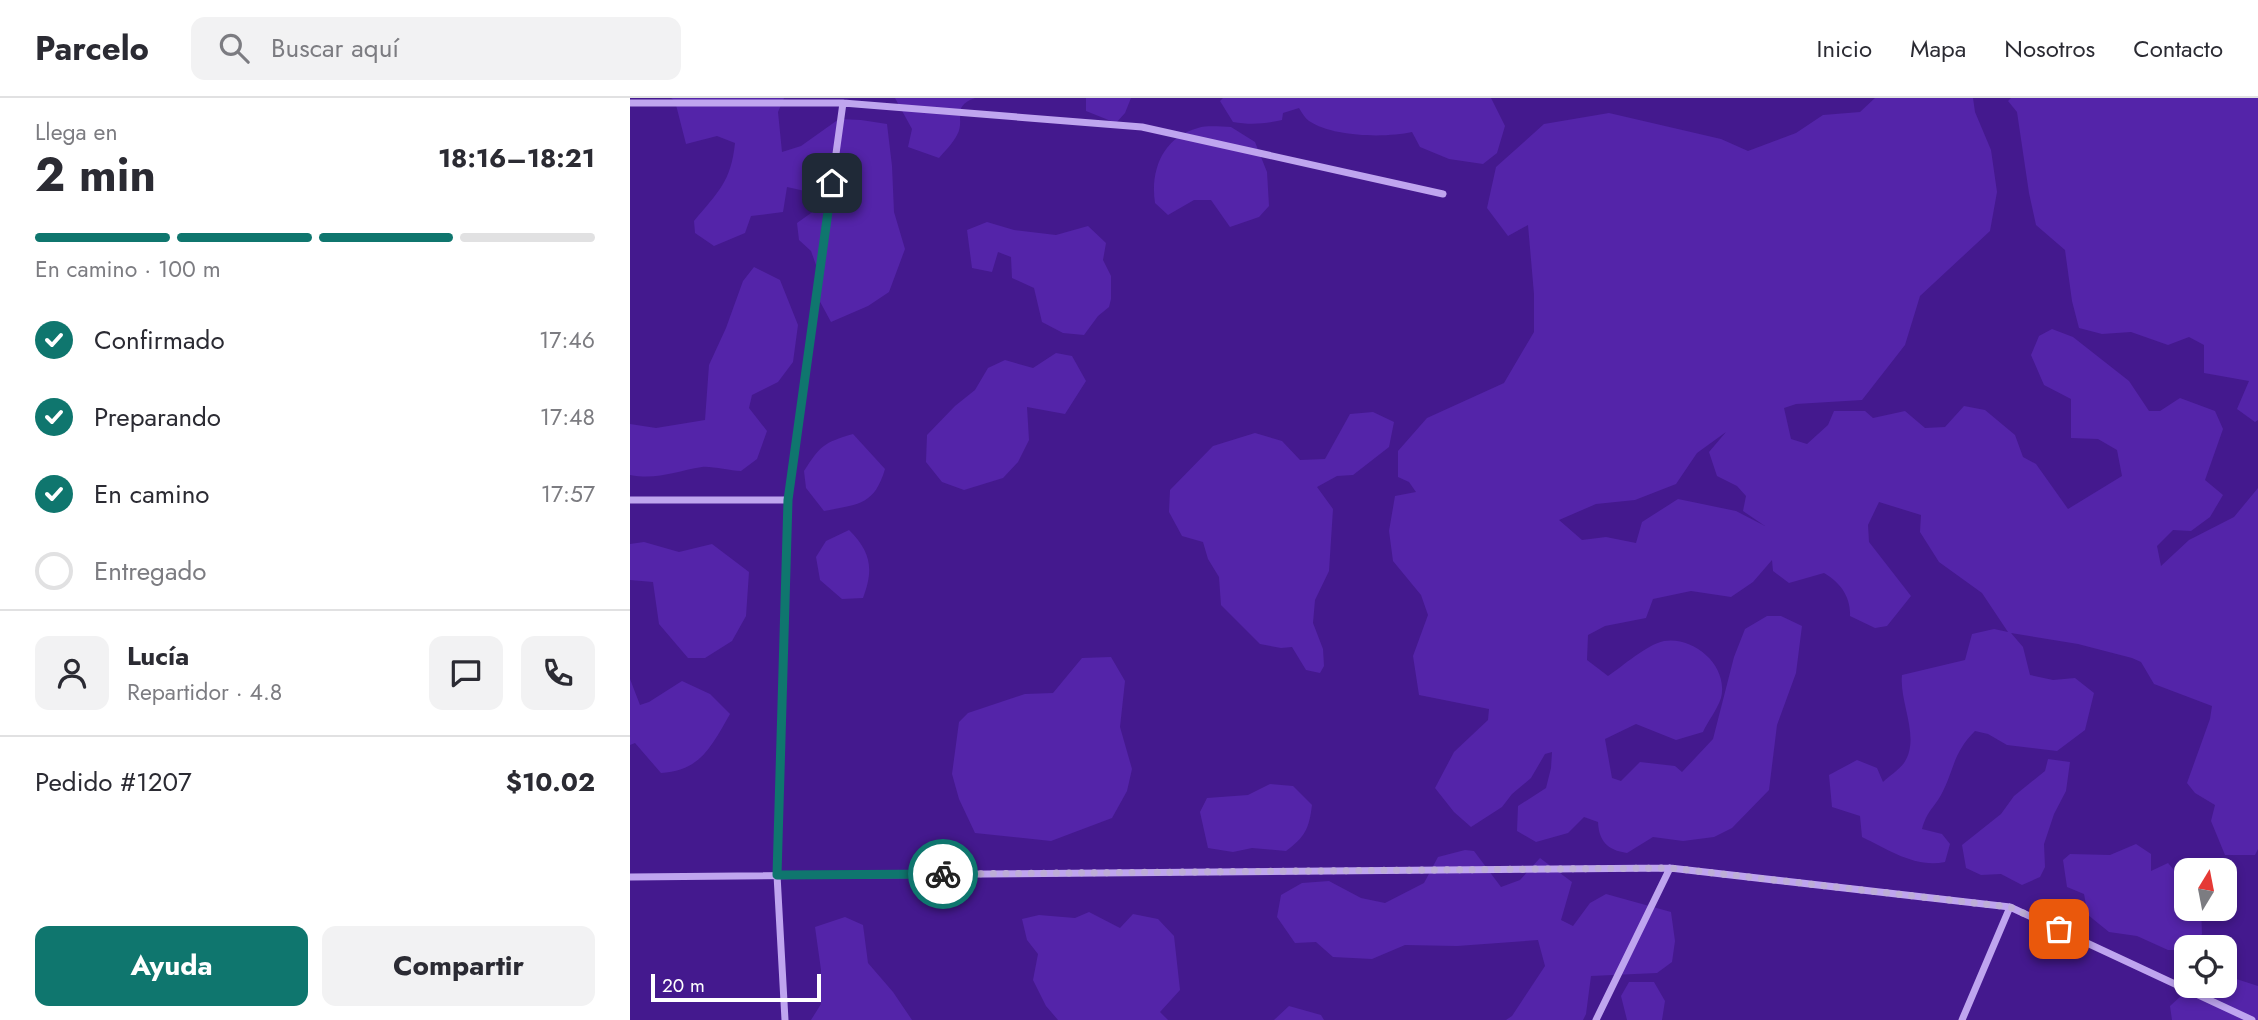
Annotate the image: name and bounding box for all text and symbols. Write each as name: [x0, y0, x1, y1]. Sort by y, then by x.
search box: [191, 17, 681, 80]
text: Parcelo: [35, 25, 149, 72]
icon: search: [215, 29, 253, 67]
text: Buscar aquí: [271, 29, 399, 67]
text: Inicio: [1817, 31, 1872, 66]
text: Mapa: [1910, 31, 1966, 66]
text: Nosotros: [2004, 31, 2095, 66]
text: Contacto: [2133, 31, 2223, 66]
text: Llega en: [35, 115, 117, 149]
text: 18:16–18:21: [438, 139, 595, 177]
text: 2 min: [35, 142, 156, 208]
pin: [802, 153, 862, 213]
icon: home: [813, 164, 851, 202]
text: En camino · 100 m: [35, 252, 221, 286]
icon: check: [35, 321, 73, 359]
text: Confirmado: [94, 321, 225, 359]
text: 17:46: [539, 323, 595, 357]
icon: check: [35, 398, 73, 436]
text: Preparando: [94, 398, 221, 436]
text: 17:48: [540, 400, 595, 434]
icon: check: [35, 475, 73, 513]
text: En camino: [94, 475, 210, 513]
text: 17:57: [541, 477, 595, 511]
text: Entregado: [94, 552, 206, 590]
button: person: [35, 636, 109, 710]
button: chat: [429, 636, 503, 710]
button: phone: [521, 636, 595, 710]
text: Lucía: [127, 637, 189, 675]
text: Repartidor · 4.8: [127, 675, 282, 709]
text: Pedido #1207: [35, 763, 192, 801]
text: $10.02: [506, 763, 595, 801]
courier: [908, 839, 978, 909]
icon: bike: [924, 855, 962, 893]
north arrow: [2174, 858, 2236, 920]
map controls: [2174, 858, 2237, 998]
pin: [2029, 899, 2089, 959]
icon: bag: [2040, 910, 2078, 948]
button: Ayuda: [35, 926, 308, 1006]
button: Compartir: [322, 926, 595, 1006]
button: locate: [2174, 935, 2237, 998]
scale bar: [651, 971, 821, 1003]
text: 20 m: [662, 972, 705, 999]

